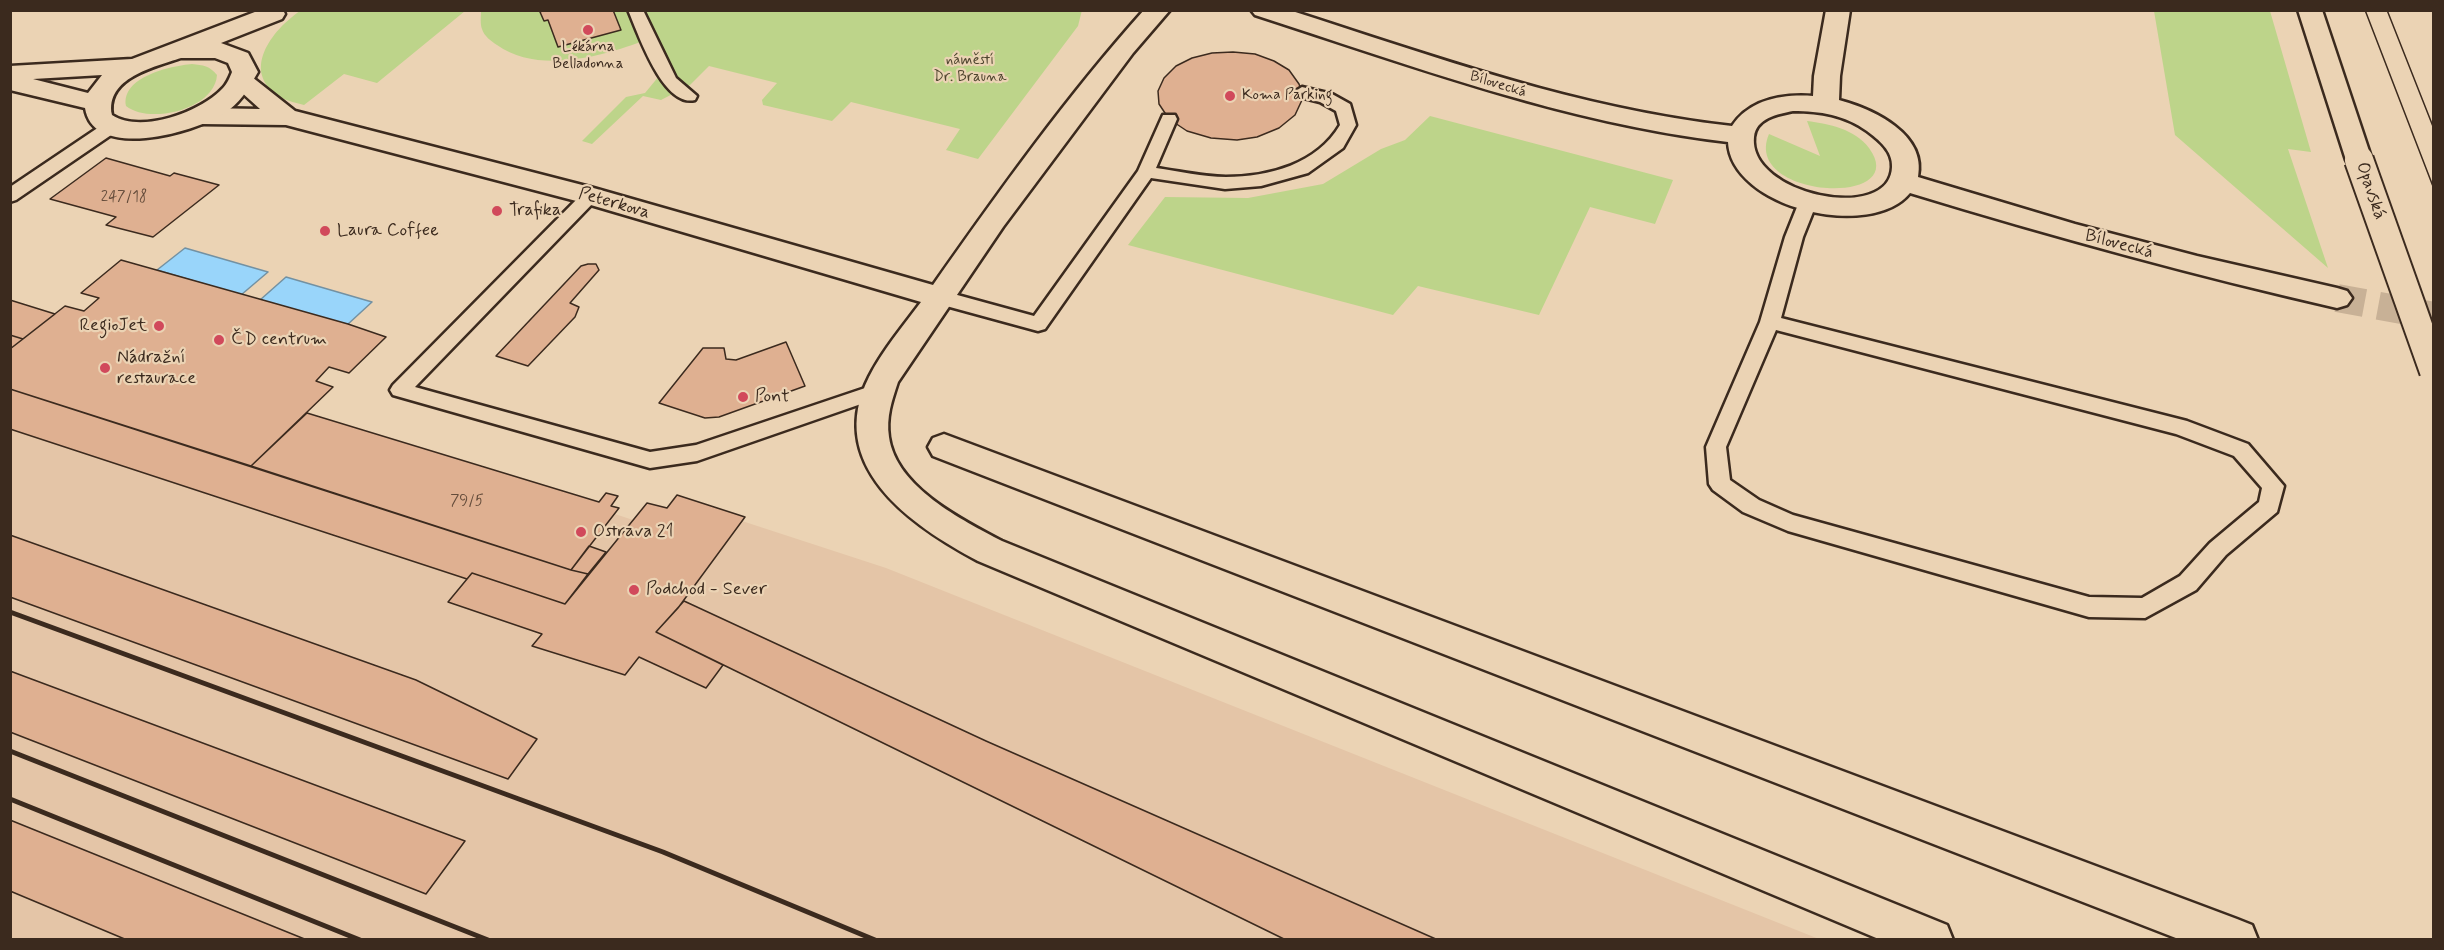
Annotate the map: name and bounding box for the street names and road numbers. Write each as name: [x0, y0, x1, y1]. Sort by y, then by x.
street label: Bílovecká: [1468, 68, 1528, 102]
street label: Opavská: [2350, 160, 2390, 222]
street label: Peterkova: [576, 184, 652, 224]
street label: Bílovecká: [2083, 226, 2155, 264]

